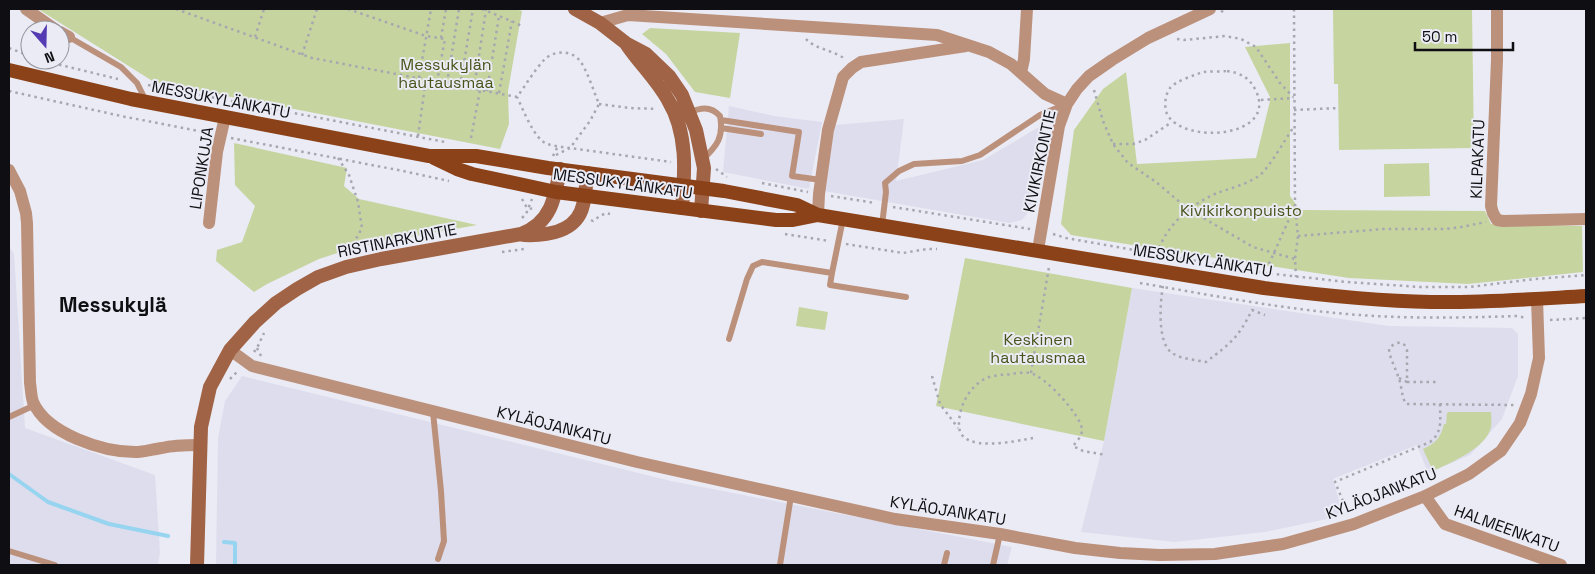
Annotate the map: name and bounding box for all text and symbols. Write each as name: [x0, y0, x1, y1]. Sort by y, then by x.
north arrow: [20, 20, 70, 70]
scale bar: [1415, 20, 1512, 52]
text: 50 m: [1422, 27, 1457, 46]
text: N: [42, 47, 57, 67]
park label: Messukylän hautausmaa: [398, 54, 494, 93]
street label: MESSUKYLÄNKATU: [150, 76, 292, 123]
street label: KIVIKIRKONTIE: [1018, 108, 1061, 214]
street label: KILPAKATU: [1466, 119, 1489, 199]
street label: LIPONKUJA: [185, 125, 218, 211]
street label: MESSUKYLÄNKATU: [552, 163, 694, 204]
park label: Kivikirkonpuisto: [1180, 200, 1302, 221]
street label: RISTINARKUNTIE: [336, 219, 458, 262]
street label: MESSUKYLÄNKATU: [1132, 239, 1274, 282]
district label: Messukylä: [59, 291, 167, 318]
park label: Keskinen hautausmaa: [990, 329, 1086, 368]
street label: KYLÄOJANKATU: [494, 401, 613, 450]
street label: KYLÄOJANKATU: [1323, 463, 1440, 524]
street label: KYLÄOJANKATU: [888, 491, 1007, 530]
street label: HALMEENKATU: [1451, 500, 1562, 557]

